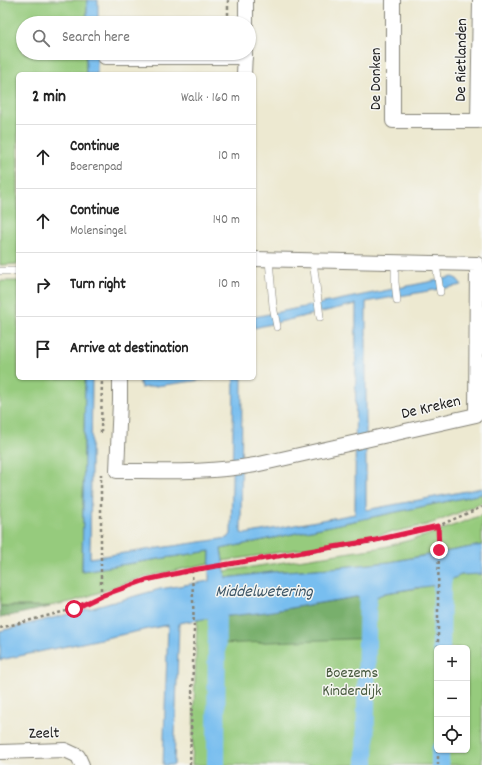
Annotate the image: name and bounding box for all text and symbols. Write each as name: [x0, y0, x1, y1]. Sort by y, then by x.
search box: [16, 16, 256, 60]
street label: De Rietlanden: [450, 18, 474, 102]
icon: search: [30, 27, 52, 49]
text: Search here: [62, 27, 130, 49]
street label: De Donken: [365, 48, 388, 110]
text: 2 min: [32, 86, 66, 110]
text: Walk · 160 m: [181, 89, 240, 108]
text: Continue: [70, 136, 119, 158]
icon: ahead: [32, 146, 54, 168]
text: 10 m: [218, 147, 240, 166]
text: Boerenpad: [70, 158, 122, 177]
text: Continue: [70, 200, 119, 222]
icon: ahead: [32, 210, 54, 232]
text: 140 m: [213, 211, 240, 230]
text: Molensingel: [70, 222, 127, 241]
icon: right: [32, 274, 54, 296]
text: Turn right: [70, 274, 126, 296]
text: 10 m: [218, 275, 240, 294]
icon: arrive: [32, 338, 54, 360]
text: Arrive at destination: [70, 338, 188, 360]
street label: De Kreken: [399, 390, 463, 426]
route end: [430, 541, 448, 559]
water label: Middelwetering: [215, 581, 313, 605]
route start: [65, 600, 83, 618]
map controls: [434, 645, 470, 753]
button: +: [434, 645, 470, 681]
park label: Boezems Kinderdijk: [322, 662, 382, 703]
button: −: [434, 681, 470, 717]
button: locate: [434, 717, 470, 753]
street label: Zeelt: [28, 722, 60, 746]

